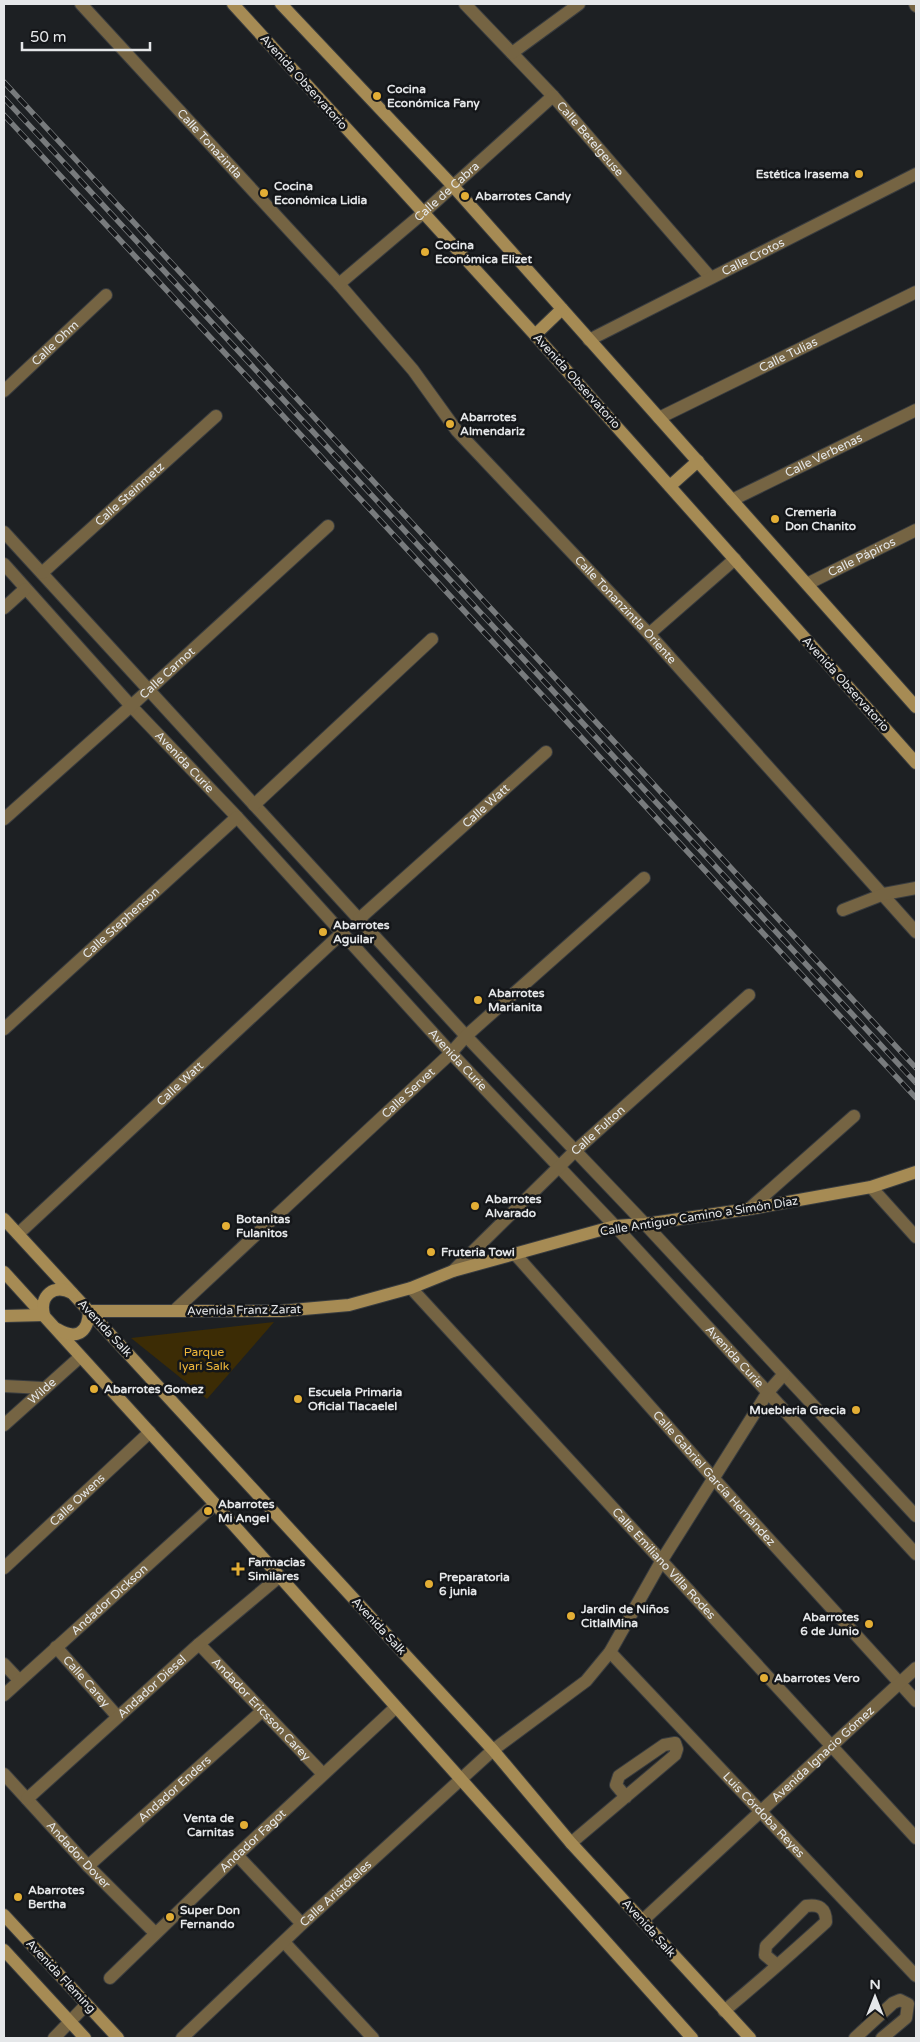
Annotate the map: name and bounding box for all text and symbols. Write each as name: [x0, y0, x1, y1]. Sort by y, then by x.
scale bar: [22, 20, 150, 52]
text: 50 m: [30, 28, 67, 46]
street label: Avenida Observatorio: [258, 32, 350, 132]
place label: Cocina Económica Fany: [387, 82, 480, 111]
marker: Cocina Económica Fany: [371, 90, 383, 102]
street label: Calle Betelgeuse: [554, 98, 627, 179]
street label: Calle Tonazintla: [174, 106, 245, 181]
street label: Calle de Cabra: [411, 159, 482, 224]
place label: Estética Irasema: [756, 167, 849, 181]
marker: Estética Irasema: [853, 168, 865, 180]
place label: Cocina Económica Lidia: [274, 179, 367, 207]
marker: Cocina Económica Lidia: [258, 187, 270, 199]
place label: Abarrotes Candy: [475, 189, 572, 204]
marker: Abarrotes Candy: [459, 190, 471, 202]
street label: Calle Crotos: [719, 235, 787, 278]
place label: Cocina Económica Elizet: [435, 238, 532, 266]
marker: Cocina Económica Elizet: [419, 246, 431, 258]
street label: Calle Ohm: [29, 318, 81, 368]
street label: Avenida Observatorio: [531, 331, 623, 431]
street label: Calle Tulias: [757, 334, 820, 375]
place label: Abarrotes Almendariz: [460, 410, 525, 438]
marker: Abarrotes Almendariz: [444, 418, 456, 430]
street label: Calle Verbenas: [783, 430, 865, 480]
street label: Calle Steinmetz: [92, 459, 167, 529]
place label: Cremeria Don Chanito: [785, 505, 856, 533]
marker: Cremeria Don Chanito: [769, 513, 781, 525]
street label: Calle Pápiros: [826, 534, 898, 580]
street label: Calle Tonanzintla Oriente: [572, 553, 679, 667]
street label: Avenida Observatorio: [800, 634, 892, 734]
street label: Calle Carnot: [137, 644, 198, 702]
street label: Avenida Curie: [152, 729, 217, 796]
street label: Calle Watt: [459, 781, 513, 830]
street label: Calle Stephenson: [80, 884, 162, 961]
place label: Abarrotes Aguilar: [333, 918, 390, 947]
marker: Abarrotes Aguilar: [317, 926, 329, 938]
place label: Abarrotes Marianita: [488, 986, 545, 1014]
marker: Abarrotes Marianita: [472, 994, 484, 1006]
street label: Avenida Curie: [426, 1026, 490, 1094]
street label: Calle Watt: [154, 1058, 206, 1109]
street label: Calle Servet: [379, 1064, 438, 1121]
street label: Calle Fulton: [568, 1103, 628, 1158]
place label: Abarrotes Alvarado: [485, 1192, 542, 1220]
street label: Calle Antiguo Camino a Simón Díaz: [599, 1193, 799, 1239]
marker: Abarrotes Alvarado: [469, 1200, 481, 1212]
place label: Botanitas Fulanitos: [236, 1212, 290, 1240]
marker: Botanitas Fulanitos: [220, 1220, 232, 1232]
place label: Fruteria Towi: [441, 1245, 515, 1259]
marker: Fruteria Towi: [425, 1246, 437, 1258]
street label: Avenida Salk: [75, 1297, 135, 1360]
street label: Avenida Franz Zarat: [187, 1302, 302, 1318]
street label: Avenida Curie: [703, 1322, 767, 1391]
park label: Parque Iyari Salk: [179, 1345, 230, 1373]
street label: Wilde: [25, 1375, 59, 1407]
place label: Abarrotes Gomez: [104, 1382, 204, 1396]
marker: Abarrotes Gomez: [88, 1383, 100, 1395]
place label: Escuela Primaria Oficial Tlacaelel: [308, 1385, 403, 1413]
marker: Escuela Primaria Oficial Tlacaelel: [292, 1393, 304, 1405]
place label: Muebleria Grecia: [749, 1403, 846, 1417]
marker: Muebleria Grecia: [850, 1404, 862, 1416]
street label: Calle Gabriel García Hernández: [650, 1408, 778, 1549]
street label: Calle Owens: [47, 1471, 108, 1529]
place label: Abarrotes Mi Angel: [218, 1497, 275, 1526]
marker: Abarrotes Mi Angel: [202, 1505, 214, 1517]
street label: Calle Emiliano Villa Rodes: [609, 1505, 719, 1622]
place label: Farmacias Similares: [248, 1555, 306, 1583]
street label: Andador Dickson: [68, 1562, 150, 1638]
marker: Farmacias Similares: [232, 1563, 244, 1575]
place label: Preparatoria 6 junia: [439, 1570, 510, 1599]
marker: Preparatoria 6 junia: [423, 1578, 435, 1590]
street label: Avenida Salk: [349, 1595, 409, 1658]
place label: Jardin de Niños CitlalMina: [580, 1602, 669, 1630]
marker: Jardin de Niños CitlalMina: [565, 1610, 577, 1622]
place label: Abarrotes 6 de Junio: [800, 1610, 859, 1638]
marker: Abarrotes 6 de Junio: [863, 1618, 875, 1630]
street label: Andador Diesel: [115, 1652, 189, 1721]
street label: Calle Carey: [60, 1653, 113, 1710]
street label: Andador Ericsson Carey: [209, 1655, 314, 1764]
place label: Abarrotes Vero: [774, 1671, 860, 1685]
marker: Abarrotes Vero: [758, 1672, 770, 1684]
street label: Avenida Ignacio Gómez: [769, 1703, 877, 1805]
street label: Andador Enders: [135, 1753, 214, 1825]
street label: Luis Córdoba Reyes: [720, 1769, 808, 1861]
street label: Andador Fagot: [217, 1806, 289, 1875]
place label: Venta de Carnitas: [184, 1811, 234, 1839]
street label: Andador Dover: [44, 1818, 114, 1892]
marker: Venta de Carnitas: [238, 1819, 250, 1831]
street label: Calle Aristóteles: [297, 1857, 374, 1929]
place label: Abarrotes Bertha: [28, 1883, 85, 1911]
marker: Abarrotes Bertha: [12, 1891, 24, 1903]
street label: Avenida Salk: [619, 1896, 679, 1960]
place label: Super Don Fernando: [180, 1903, 240, 1931]
marker: Super Don Fernando: [164, 1911, 176, 1923]
street label: Avenida Fleming: [23, 1936, 99, 2016]
north arrow: [850, 1972, 900, 2022]
text: N: [869, 1976, 881, 1993]

